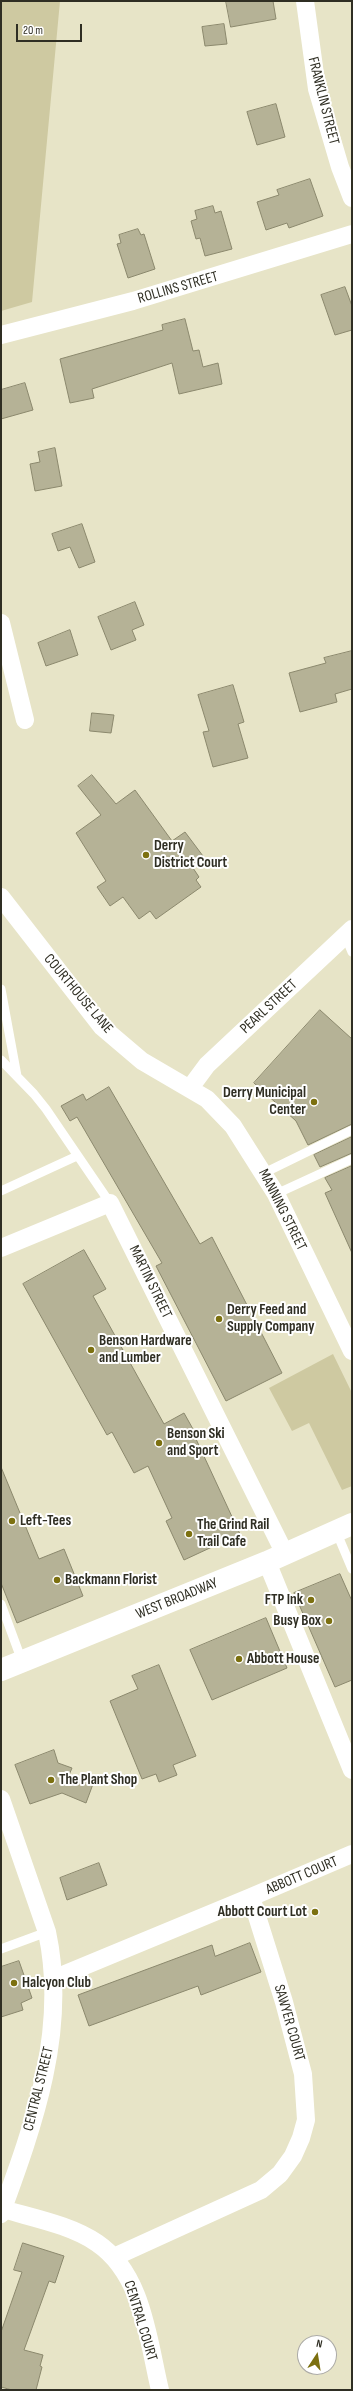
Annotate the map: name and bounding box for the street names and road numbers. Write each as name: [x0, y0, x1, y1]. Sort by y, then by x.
street label: FRANKLIN STREET: [303, 55, 343, 147]
street label: ROLLINS STREET: [136, 268, 220, 308]
street label: COURTHOUSE LANE: [40, 951, 116, 1037]
street label: PEARL STREET: [237, 976, 301, 1038]
street label: MANNING STREET: [254, 1166, 310, 1254]
street label: MARTIN STREET: [125, 1243, 175, 1321]
street label: WEST BROADWAY: [133, 1574, 221, 1624]
street label: ABBOTT COURT: [263, 1853, 341, 1899]
street label: SAWYER COURT: [269, 1983, 309, 2063]
street label: CENTRAL STREET: [20, 2045, 58, 2133]
street label: CENTRAL COURT: [119, 2279, 161, 2363]

